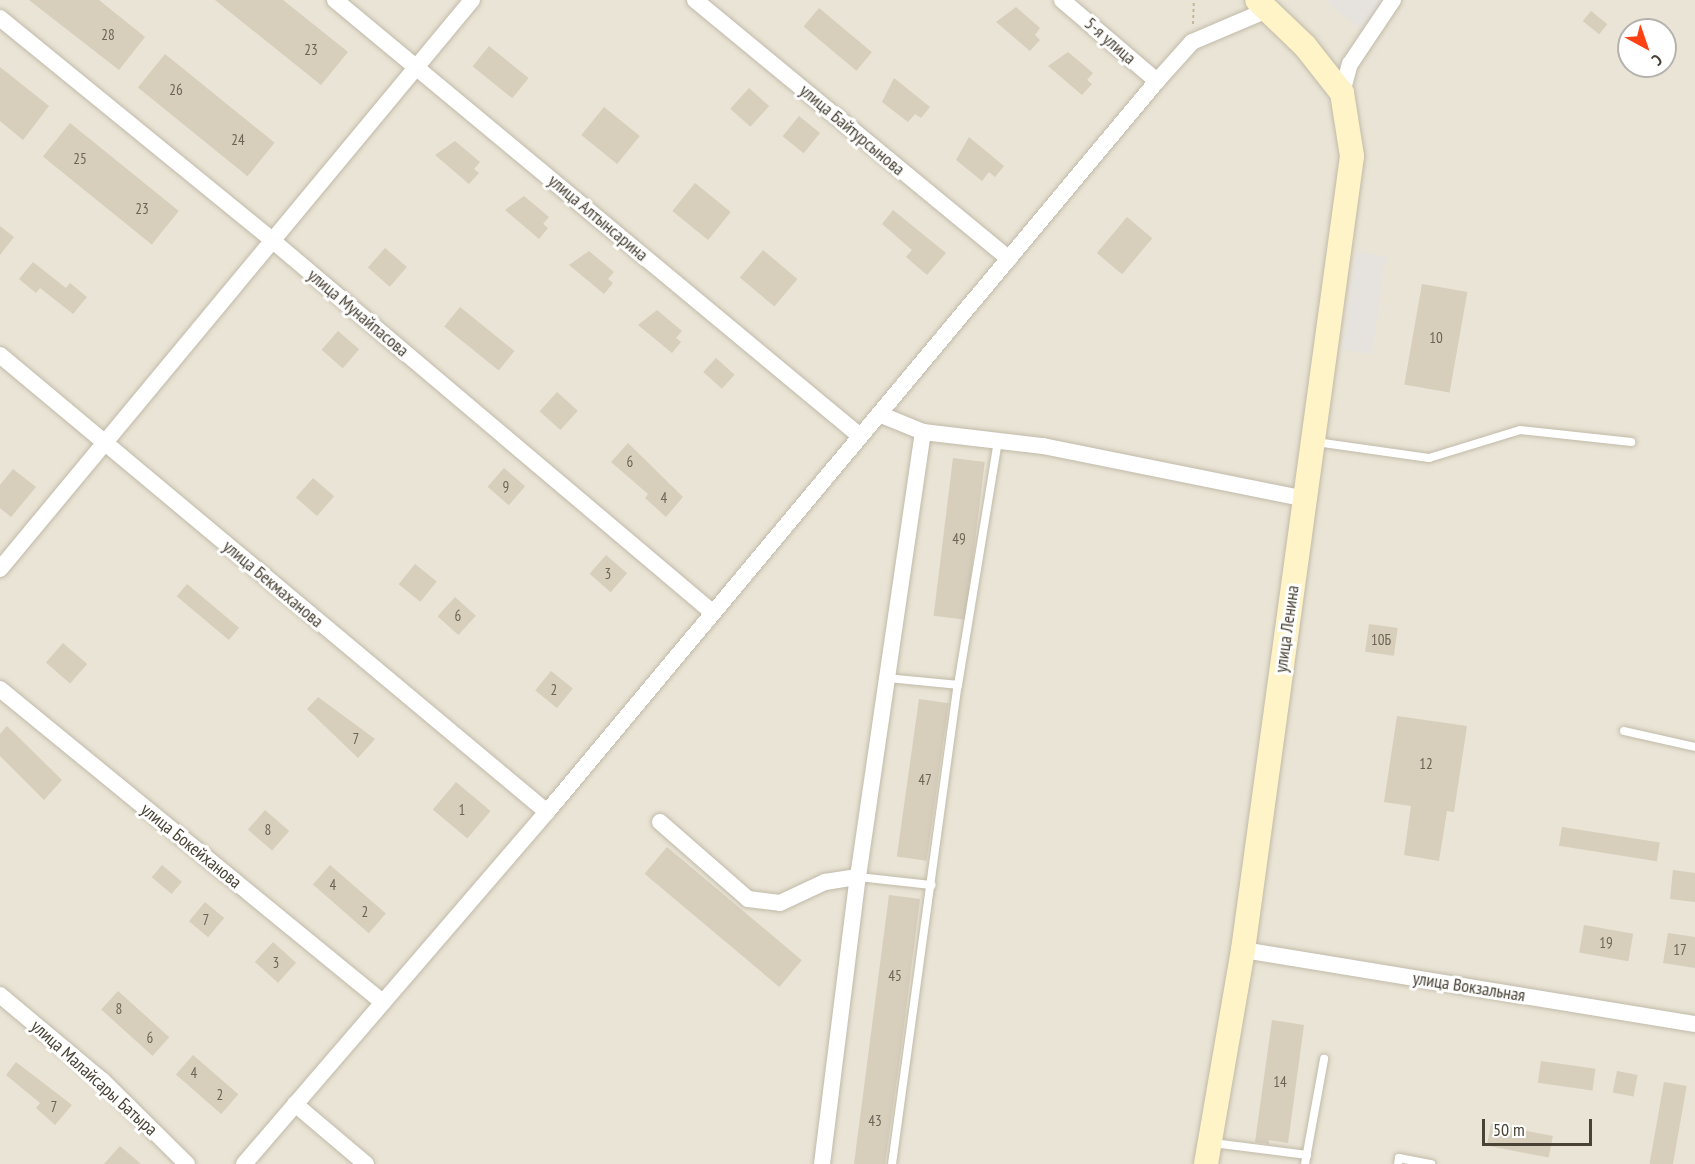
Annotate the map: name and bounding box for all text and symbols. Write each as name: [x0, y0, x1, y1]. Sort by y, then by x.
street label: 5-я улица: [1080, 13, 1140, 69]
north arrow: [1617, 18, 1677, 78]
house number: 28: [101, 26, 115, 44]
house number: 23: [304, 41, 318, 59]
text: С: [1648, 50, 1667, 70]
street label: улица Байтурсынова: [795, 80, 909, 180]
house number: 26: [169, 81, 183, 99]
house number: 24: [231, 131, 245, 149]
house number: 25: [73, 150, 87, 168]
street label: улица Алтынсарина: [544, 170, 652, 266]
house number: 23: [135, 200, 149, 218]
street label: улица Мунайпасова: [303, 265, 413, 361]
house number: 10: [1429, 329, 1443, 347]
house number: 6: [627, 453, 633, 471]
house number: 9: [503, 478, 509, 496]
house number: 4: [661, 489, 667, 507]
house number: 49: [952, 530, 966, 548]
street label: улица Бекмаханова: [218, 536, 328, 632]
house number: 3: [605, 565, 611, 583]
street label: улица Ленина: [1270, 584, 1304, 674]
house number: 6: [455, 607, 461, 625]
house number: 10Б: [1371, 631, 1391, 649]
house number: 2: [551, 681, 557, 699]
house number: 7: [353, 730, 359, 748]
house number: 12: [1419, 755, 1433, 773]
house number: 47: [918, 771, 932, 789]
street label: улица Бокейханова: [136, 799, 246, 893]
house number: 1: [459, 801, 465, 819]
house number: 8: [265, 821, 271, 839]
house number: 4: [330, 876, 336, 894]
house number: 2: [362, 903, 368, 921]
house number: 7: [203, 911, 209, 929]
house number: 19: [1599, 934, 1613, 952]
house number: 17: [1673, 941, 1687, 959]
house number: 3: [273, 954, 279, 972]
house number: 45: [888, 967, 902, 985]
street label: улица Вокзальная: [1411, 967, 1527, 1007]
house number: 8: [116, 1000, 122, 1018]
street label: улица Малайсары Батыра: [26, 1016, 162, 1140]
house number: 6: [147, 1029, 153, 1047]
house number: 4: [191, 1064, 197, 1082]
house number: 14: [1273, 1073, 1287, 1091]
house number: 2: [217, 1086, 223, 1104]
house number: 7: [51, 1098, 57, 1116]
scale bar: [1485, 1107, 1594, 1145]
house number: 43: [868, 1112, 882, 1130]
text: 50 m: [1493, 1118, 1525, 1141]

